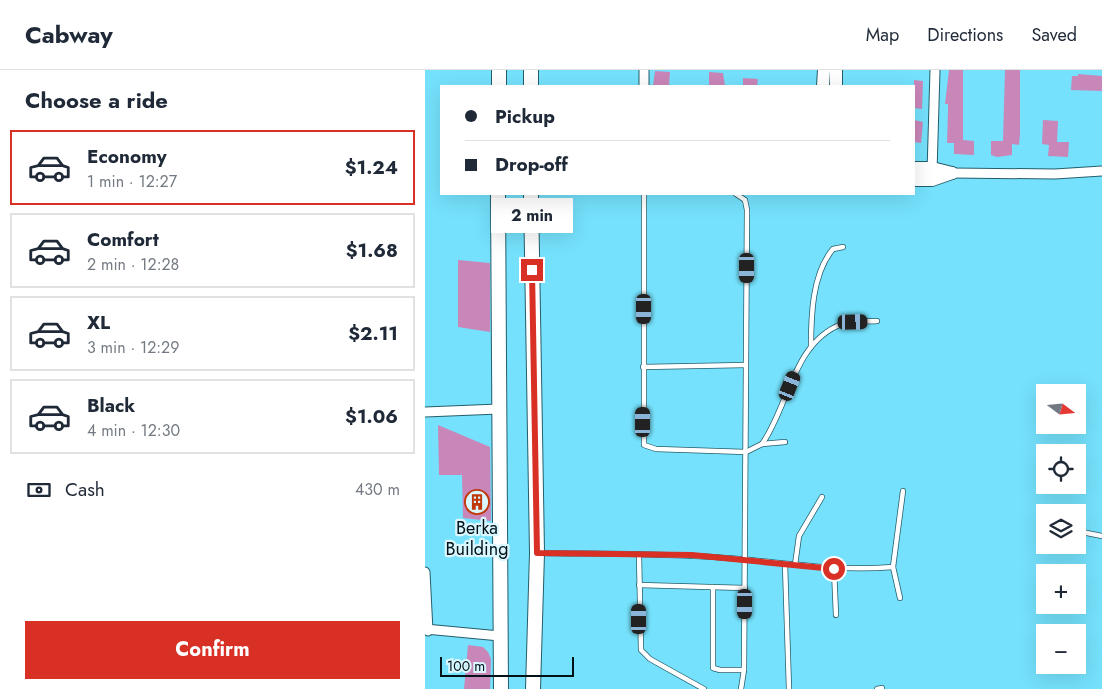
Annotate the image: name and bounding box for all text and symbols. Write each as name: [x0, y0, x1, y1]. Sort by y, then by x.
text: Cabway: [25, 17, 113, 52]
text: Map: [866, 22, 899, 48]
text: Directions: [927, 22, 1003, 48]
text: Saved: [1031, 22, 1077, 48]
text: Choose a ride: [25, 84, 168, 116]
text: Pickup: [495, 103, 555, 130]
text: Economy: [87, 143, 167, 170]
icon: car: [27, 145, 72, 190]
text: Drop-off: [495, 151, 568, 178]
text: $1.24: [345, 154, 398, 181]
text: 1 min · 12:27: [87, 170, 177, 193]
callout: 2 min: [491, 198, 573, 232]
text: 2 min: [511, 204, 553, 227]
text: Comfort: [87, 226, 159, 253]
icon: car: [27, 228, 72, 273]
text: $1.68: [346, 237, 398, 264]
text: 2 min · 12:28: [87, 253, 179, 276]
car: [739, 253, 754, 283]
route end: [521, 259, 543, 281]
car: [636, 294, 651, 324]
text: XL: [87, 309, 110, 336]
icon: car: [27, 311, 72, 356]
car: [837, 314, 868, 330]
text: $2.11: [348, 320, 398, 347]
text: 3 min · 12:29: [87, 336, 179, 359]
car: [777, 369, 802, 403]
north arrow: [1036, 384, 1086, 434]
map controls: [1036, 384, 1086, 674]
text: Black: [87, 392, 135, 419]
icon: car: [27, 394, 72, 439]
text: $1.06: [345, 403, 398, 430]
car: [635, 407, 650, 437]
text: 4 min · 12:30: [87, 419, 180, 442]
button: locate: [1036, 444, 1086, 494]
icon: cash: [25, 476, 53, 504]
text: Cash: [65, 476, 105, 503]
text: 430 m: [355, 478, 400, 501]
building icon: Berka Building: [464, 489, 490, 515]
button: layers: [1036, 504, 1086, 554]
place label: Berka Building: [446, 515, 508, 562]
route start: [823, 558, 845, 580]
button: +: [1036, 564, 1086, 614]
car: [737, 589, 752, 619]
car: [631, 604, 646, 634]
button: Confirm: [25, 621, 400, 679]
button: −: [1036, 624, 1086, 674]
scale bar: [440, 654, 574, 677]
text: 100 m: [447, 656, 485, 676]

